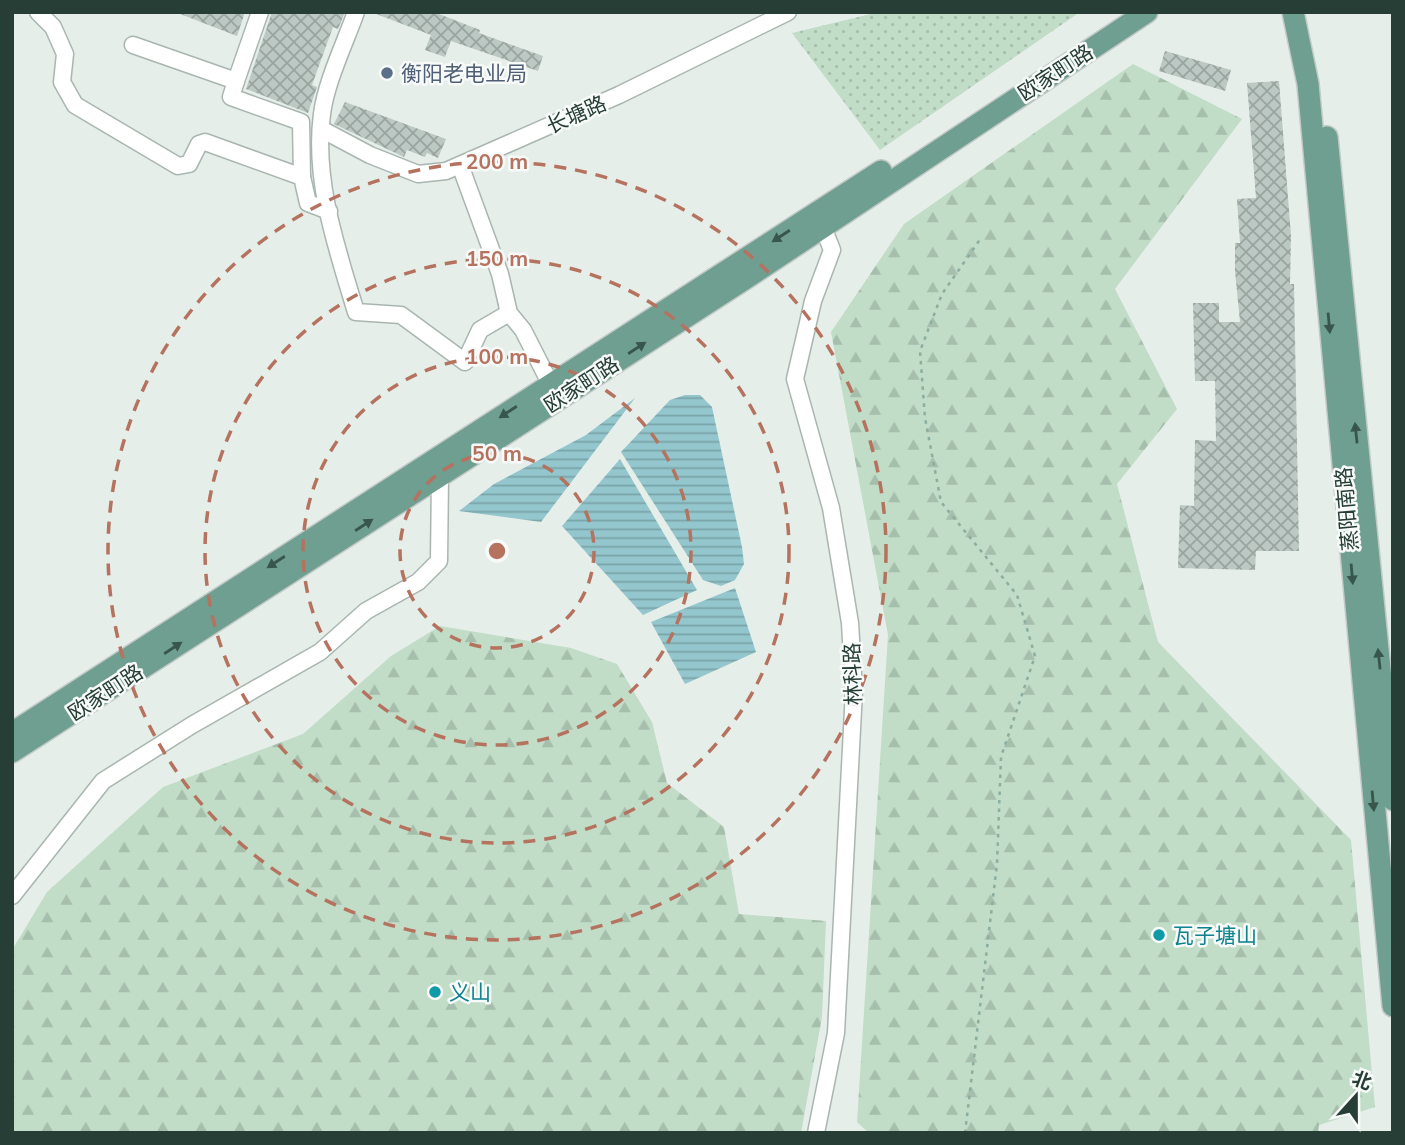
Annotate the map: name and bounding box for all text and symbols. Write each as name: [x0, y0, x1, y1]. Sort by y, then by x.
street label: 欧家町路: [1013, 38, 1097, 106]
place label: 衡阳老电业局: [401, 60, 527, 86]
marker: 衡阳老电业局: [379, 65, 395, 81]
street label: 长塘路: [542, 89, 610, 139]
text: 200 m: [466, 148, 528, 174]
one-way arrow: [771, 229, 791, 242]
text: 150 m: [466, 245, 528, 271]
one-way arrow: [1324, 312, 1335, 334]
one-way arrow: [627, 342, 647, 355]
text: 100 m: [466, 343, 528, 369]
street label: 欧家町路: [539, 350, 623, 418]
one-way arrow: [498, 406, 518, 419]
one-way arrow: [1351, 421, 1362, 443]
text: 50 m: [472, 440, 522, 466]
street label: 蒸阳南路: [1329, 466, 1363, 552]
one-way arrow: [354, 519, 373, 532]
centre of rings: [485, 539, 509, 563]
one-way arrow: [266, 556, 285, 569]
one-way arrow: [1347, 563, 1358, 585]
one-way arrow: [163, 642, 182, 655]
street label: 林科路: [838, 642, 866, 706]
one-way arrow: [1373, 648, 1384, 670]
street label: 欧家町路: [63, 658, 147, 726]
one-way arrow: [1368, 790, 1379, 812]
place label: 瓦子塘山: [1173, 922, 1257, 948]
marker: 瓦子塘山: [1151, 927, 1167, 943]
place label: 义山: [449, 979, 491, 1005]
marker: 义山: [427, 984, 443, 1000]
north arrow: [1321, 1061, 1391, 1131]
text: 北: [1349, 1066, 1375, 1095]

